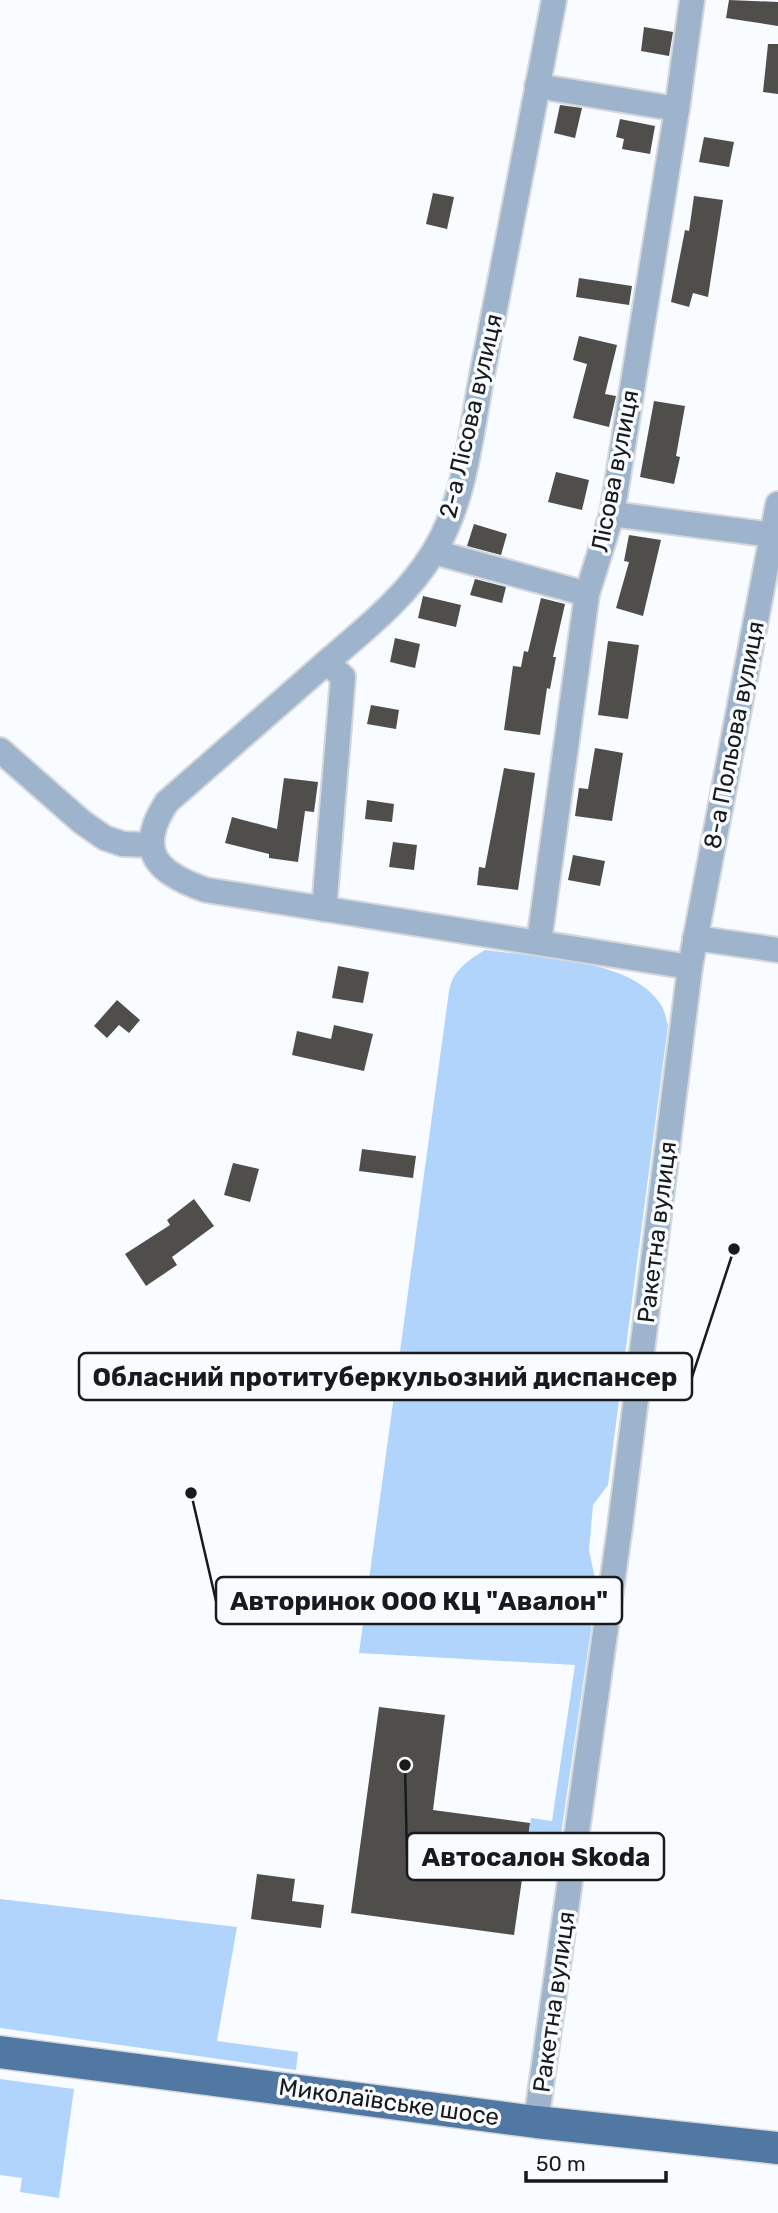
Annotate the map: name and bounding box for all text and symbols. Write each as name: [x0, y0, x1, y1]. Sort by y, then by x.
street label: 2-а Лісова вулиця: [434, 311, 508, 521]
street label: Лісова вулиця: [586, 388, 644, 554]
street label: 8-а Польова вулиця: [698, 619, 770, 851]
street label: Ракетна вулиця: [632, 1140, 682, 1324]
callout: Обласний протитуберкульозний диспансер: [79, 1353, 692, 1400]
text: Обласний протитуберкульозний диспансер: [93, 1362, 677, 1393]
callout: Авторинок ООО КЦ "Авалон": [216, 1577, 622, 1624]
text: Авторинок ООО КЦ "Авалон": [230, 1586, 608, 1617]
callout: Автосалон Skoda: [407, 1833, 664, 1880]
text: Автосалон Skoda: [422, 1842, 650, 1873]
street label: Ракетна вулиця: [527, 1910, 581, 2094]
street label: Миколаївське шосе: [277, 2073, 501, 2131]
scale bar: [526, 2140, 666, 2184]
text: 50 m: [536, 2151, 586, 2176]

